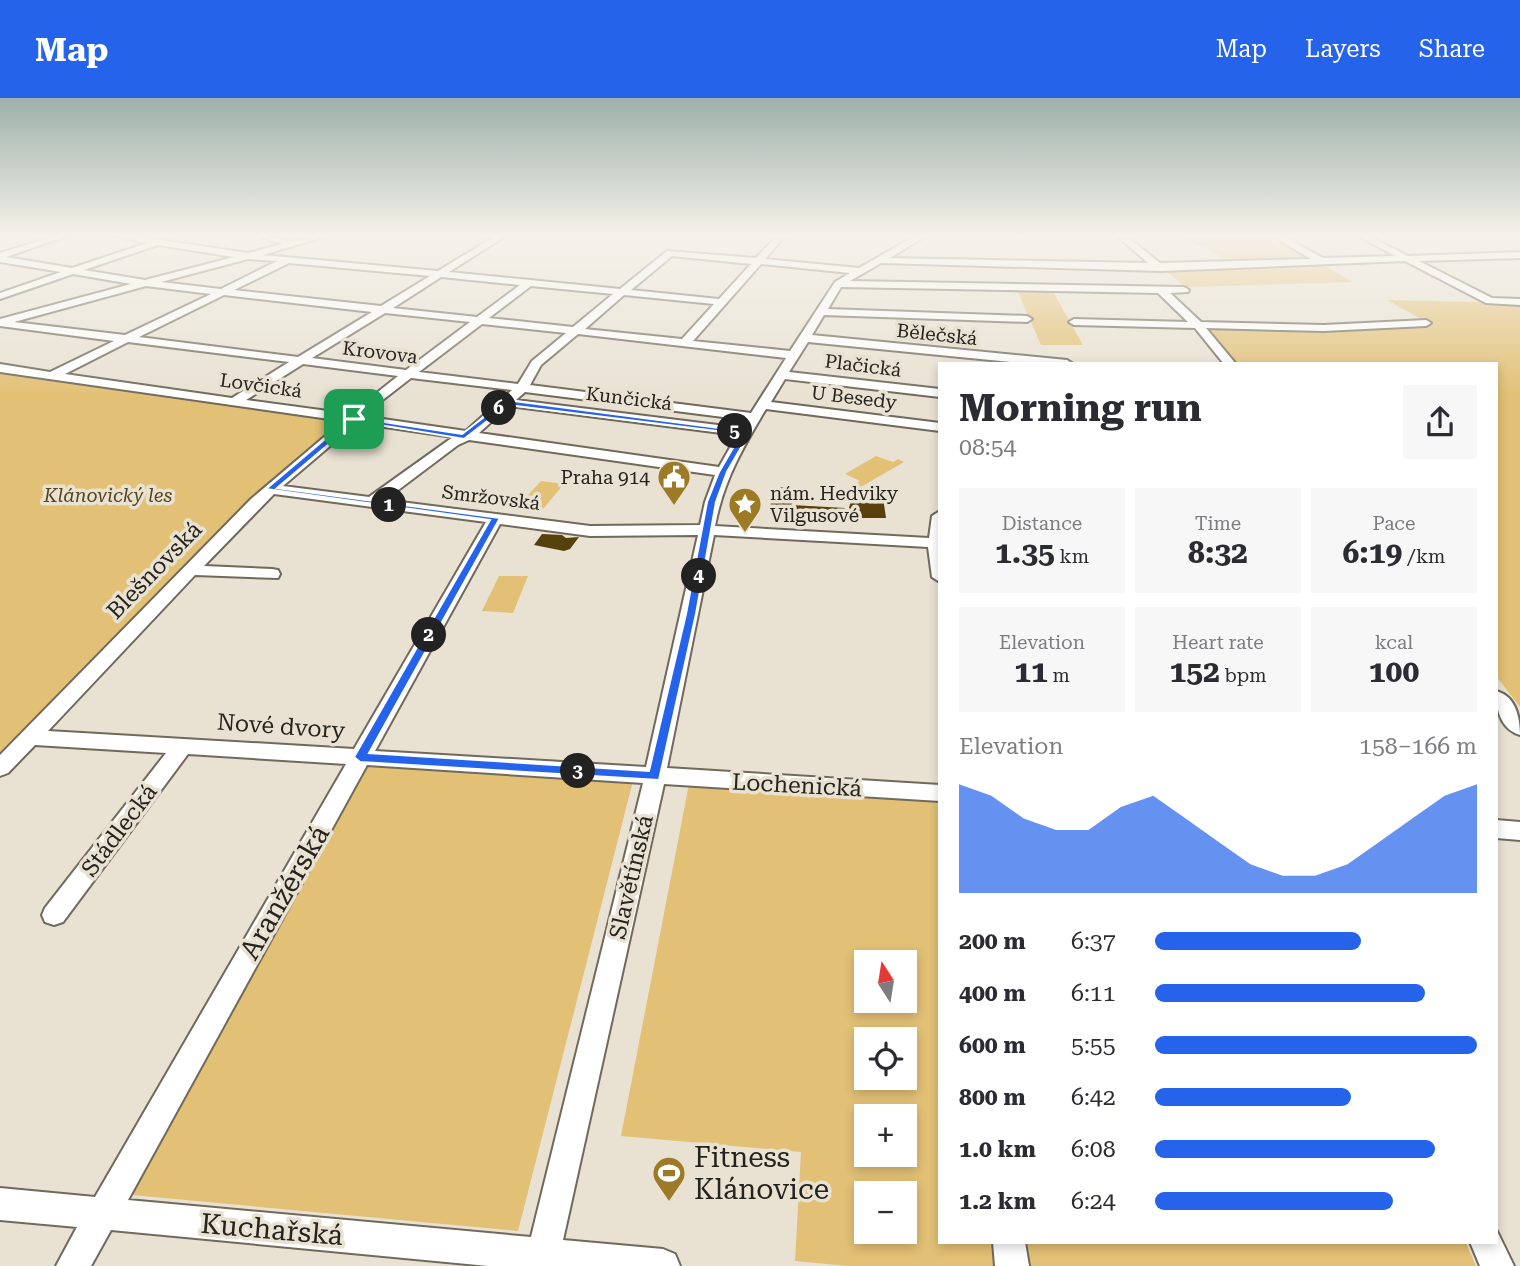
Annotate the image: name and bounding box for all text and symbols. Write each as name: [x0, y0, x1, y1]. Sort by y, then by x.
text: Map: [35, 30, 109, 69]
text: Map: [1216, 35, 1267, 63]
text: Layers: [1305, 35, 1381, 63]
text: Share: [1419, 35, 1485, 63]
street label: Bělečská: [896, 319, 979, 350]
street label: Krovova: [341, 336, 420, 369]
street label: Plačická: [823, 349, 903, 382]
street label: Lovčická: [218, 368, 304, 403]
street label: U Besedy: [810, 381, 899, 414]
street label: Kunčická: [585, 382, 674, 415]
button: share: [1403, 385, 1477, 459]
text: Morning run: [959, 386, 1202, 430]
pin: [324, 389, 384, 449]
pin: 6: [482, 390, 516, 426]
text: 6: [493, 396, 504, 419]
icon: arrive: [335, 400, 373, 438]
pin: 5: [718, 414, 752, 448]
text: 5: [729, 419, 740, 442]
text: 08:54: [959, 434, 1016, 461]
public building icon: Praha 914: [655, 458, 693, 507]
place label: Praha 914: [561, 466, 650, 489]
street label: Smržovská: [441, 480, 542, 515]
place label: nám. Hedviky Vilgusové: [770, 482, 899, 527]
park label: Klánovický les: [43, 484, 173, 507]
place icon: nám. Hedviky Vilgusové: [726, 485, 764, 534]
pin: 1: [372, 488, 406, 522]
text: 1: [383, 493, 394, 516]
text: Distance: [1002, 512, 1082, 535]
text: Time: [1195, 512, 1241, 535]
text: Pace: [1373, 512, 1415, 535]
street label: Blešnovská: [101, 516, 208, 625]
text: 1.35: [995, 535, 1055, 570]
text: 8:32: [1188, 535, 1248, 570]
text: 6:19: [1343, 535, 1402, 570]
text: km: [1055, 545, 1089, 568]
text: /km: [1402, 545, 1445, 568]
pin: 4: [682, 559, 716, 594]
text: 4: [693, 564, 704, 587]
pin: 2: [412, 618, 446, 652]
text: 2: [423, 623, 434, 646]
text: Elevation: [999, 631, 1085, 654]
text: Heart rate: [1172, 631, 1264, 654]
text: kcal: [1375, 631, 1413, 654]
text: 11: [1014, 654, 1048, 689]
text: 152: [1169, 654, 1220, 689]
text: 100: [1369, 654, 1419, 689]
text: m: [1048, 664, 1070, 687]
text: bpm: [1220, 664, 1267, 687]
street label: Nové dvory: [216, 709, 346, 744]
text: Elevation: [959, 733, 1063, 760]
text: 158–166 m: [1359, 733, 1477, 760]
pin: 3: [560, 754, 596, 788]
text: 3: [572, 759, 583, 782]
street label: Lochenická: [731, 769, 863, 802]
street label: Stádlecká: [76, 778, 163, 882]
street label: Slavětínská: [604, 812, 659, 942]
street label: Aranžérská: [233, 819, 336, 965]
text: 200 m: [959, 928, 1026, 955]
text: 6:37: [1071, 928, 1116, 955]
north arrow: [854, 950, 917, 1013]
map controls: [854, 950, 917, 1244]
text: 400 m: [959, 980, 1026, 1007]
text: 6:11: [1071, 980, 1116, 1007]
button: locate: [854, 1027, 917, 1090]
text: 600 m: [959, 1032, 1026, 1059]
text: 5:55: [1071, 1032, 1116, 1059]
text: 800 m: [959, 1084, 1026, 1111]
text: 6:42: [1071, 1084, 1116, 1111]
button: +: [854, 1104, 917, 1167]
text: 1.0 km: [959, 1136, 1036, 1163]
text: 6:08: [1071, 1136, 1116, 1163]
place label: Fitness Klánovice: [694, 1141, 829, 1206]
sports icon: Fitness Klánovice: [650, 1154, 688, 1203]
button: −: [854, 1181, 917, 1244]
text: 1.2 km: [959, 1188, 1036, 1215]
text: 6:24: [1071, 1188, 1116, 1215]
street label: Kuchařská: [199, 1207, 344, 1252]

